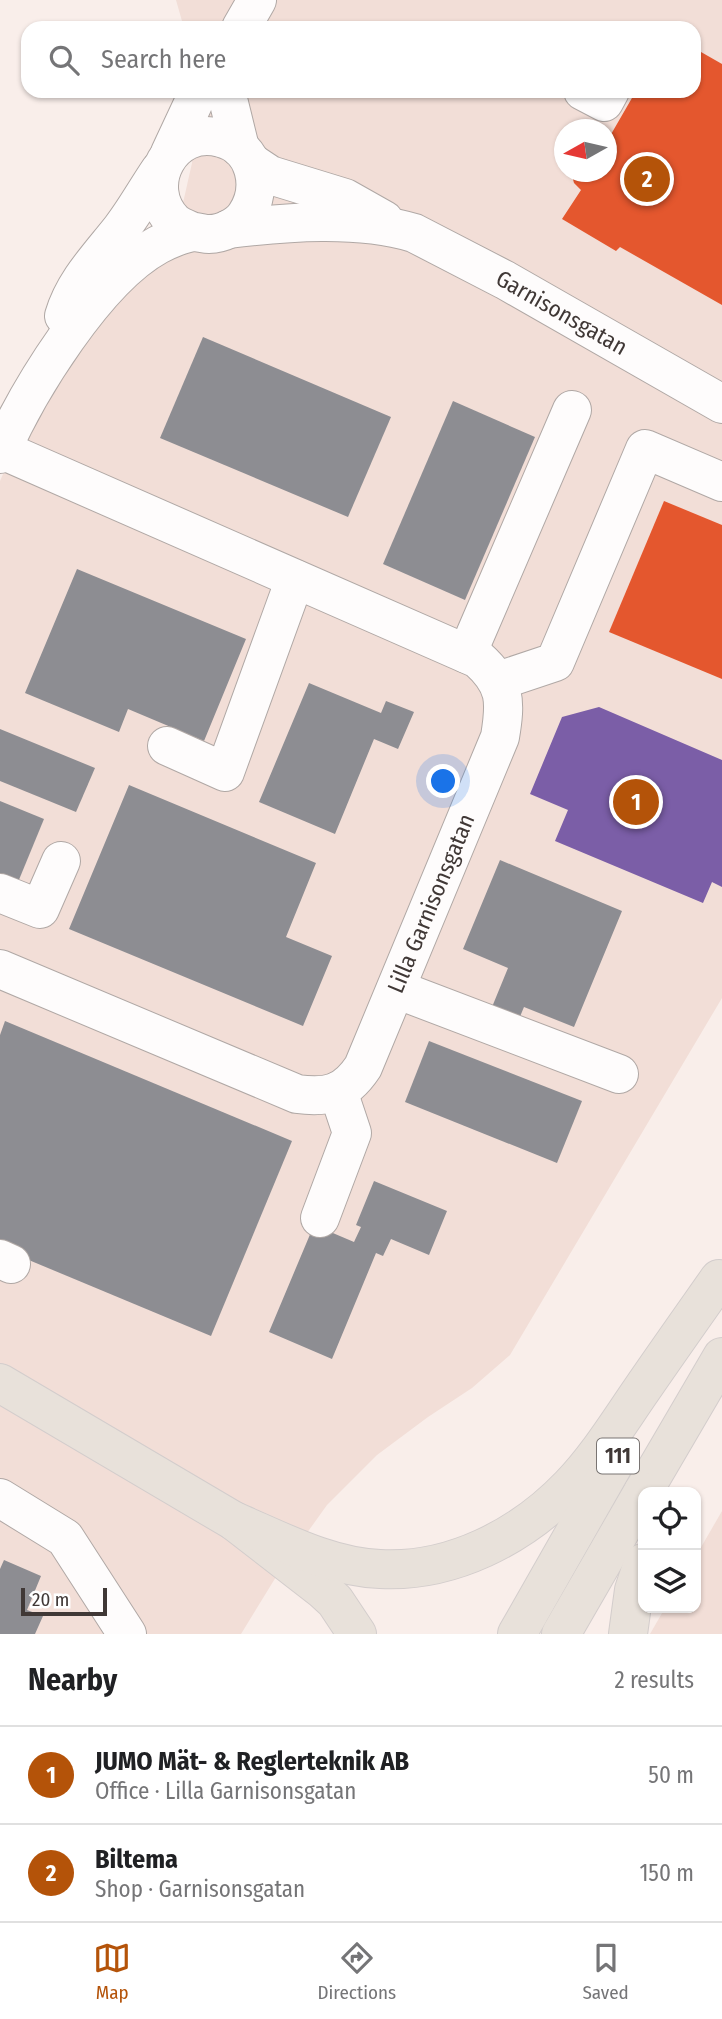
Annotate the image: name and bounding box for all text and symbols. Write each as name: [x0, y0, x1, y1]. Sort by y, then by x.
search box: [21, 21, 701, 98]
icon: search: [45, 41, 83, 79]
text: Search here: [101, 44, 226, 75]
north arrow: [554, 119, 617, 182]
pin: 2: [624, 153, 670, 205]
street label: Garnisonsgatan: [491, 264, 632, 361]
your location: [426, 764, 460, 798]
pin: 1: [613, 776, 659, 828]
street label: Lilla Garnisonsgatan: [381, 810, 481, 997]
road number: 111: [597, 1438, 639, 1474]
map controls: [638, 1487, 701, 1613]
button: locate: [638, 1487, 701, 1550]
button: layers: [638, 1550, 701, 1613]
scale bar: [21, 1585, 107, 1617]
text: 20 m: [32, 1588, 69, 1611]
text: Nearby: [28, 1662, 117, 1698]
text: 2 results: [614, 1666, 694, 1694]
text: JUMO Mät- & Reglerteknik AB: [95, 1746, 409, 1777]
text: 1: [46, 1761, 56, 1789]
text: 50 m: [648, 1761, 694, 1789]
text: Office · Lilla Garnisonsgatan: [95, 1777, 356, 1805]
text: Biltema: [95, 1844, 178, 1875]
text: 2: [46, 1859, 56, 1887]
text: 150 m: [639, 1859, 694, 1887]
text: Shop · Garnisonsgatan: [95, 1875, 305, 1903]
tab: Map: [93, 1939, 131, 2004]
tab: Directions: [317, 1939, 396, 2004]
tab: Saved: [582, 1939, 629, 2004]

